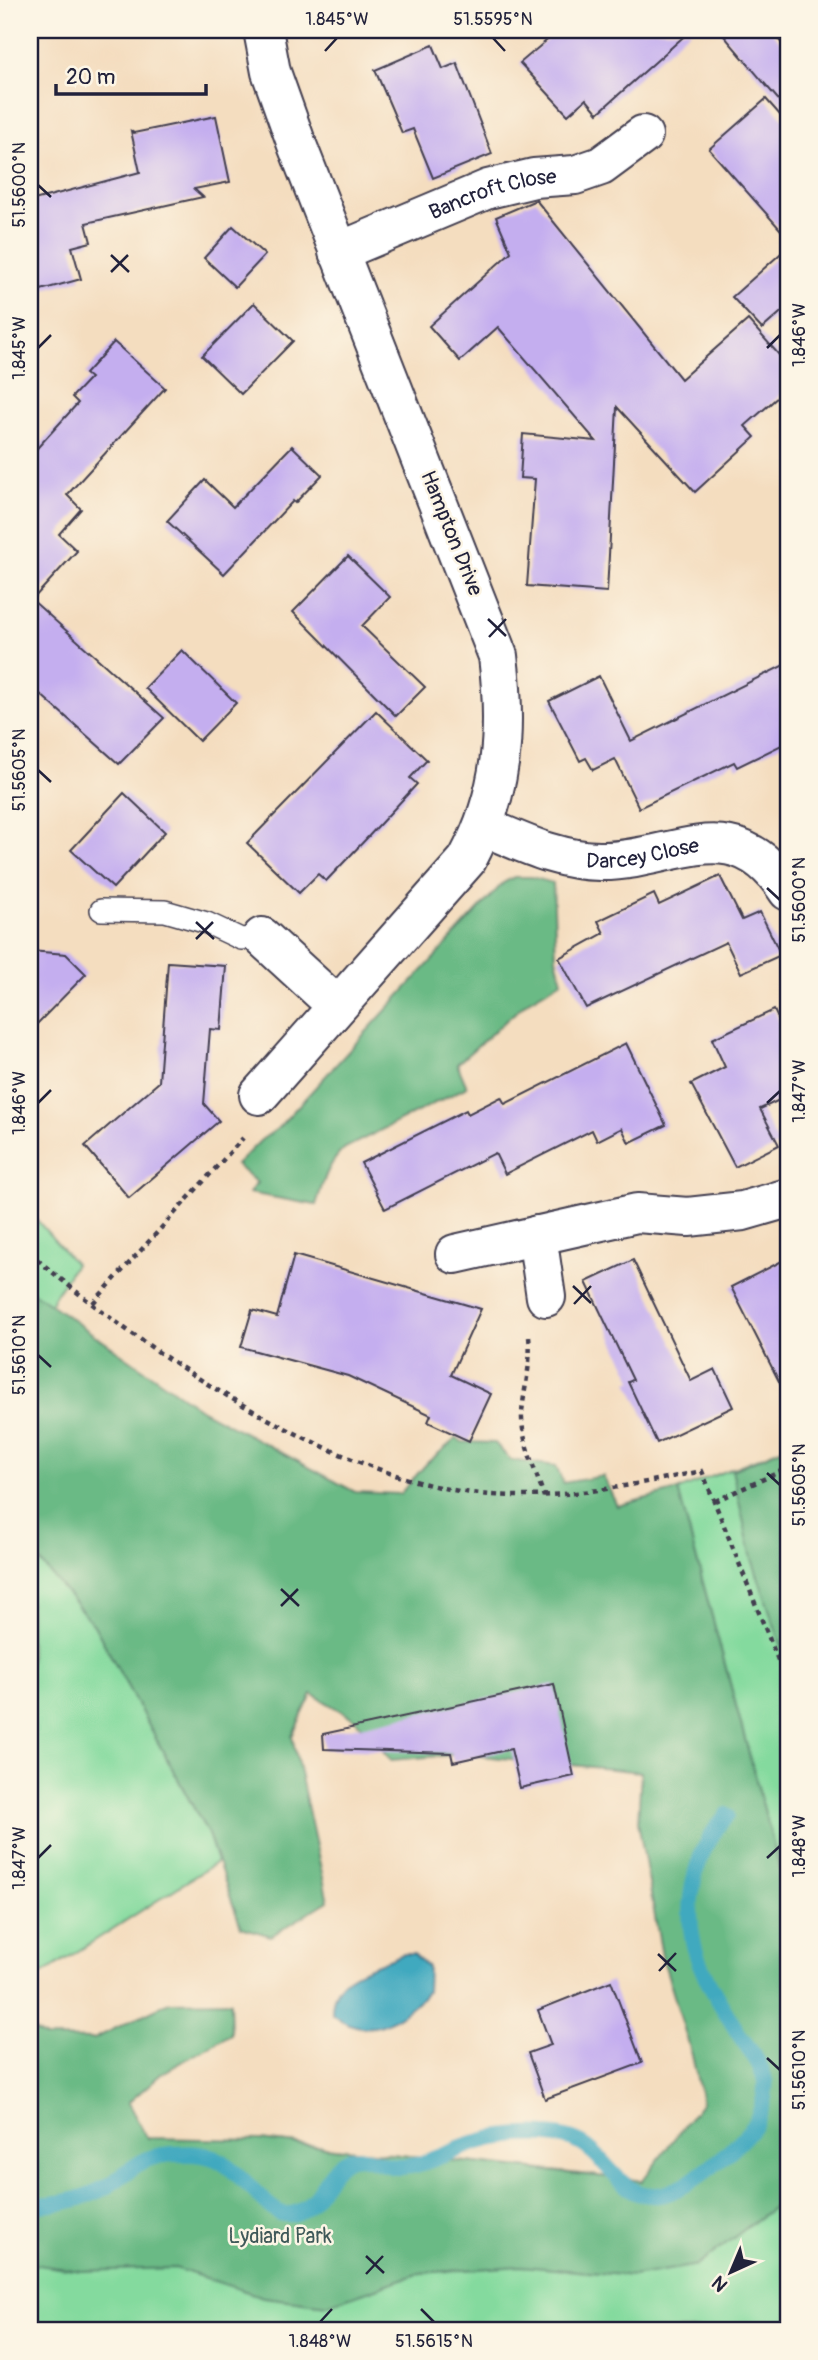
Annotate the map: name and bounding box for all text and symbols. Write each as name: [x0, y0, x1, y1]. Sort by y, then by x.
text: 1.845°W: [305, 8, 369, 31]
text: 51.5595°N: [453, 8, 533, 31]
scale bar: [56, 52, 206, 96]
text: 20 m: [66, 64, 115, 91]
text: 51.5600°N: [8, 142, 31, 228]
street label: Bancroft Close: [425, 163, 558, 226]
text: 1.846°W: [788, 303, 811, 367]
text: 1.845°W: [8, 316, 31, 380]
street label: Hampton Drive: [414, 467, 489, 600]
text: 51.5605°N: [8, 728, 31, 812]
street label: Darcey Close: [585, 832, 701, 875]
text: 51.5600°N: [788, 857, 811, 943]
text: 1.847°W: [788, 1059, 811, 1123]
text: 1.846°W: [8, 1071, 31, 1135]
text: 51.5610°N: [8, 1315, 31, 1395]
text: 51.5605°N: [788, 1443, 811, 1527]
text: 1.848°W: [788, 1815, 811, 1877]
text: 1.847°W: [8, 1826, 31, 1890]
text: 51.5610°N: [788, 2030, 811, 2110]
park label: Lydiard Park: [228, 2223, 332, 2250]
north arrow: [696, 2238, 766, 2308]
text: N: [707, 2270, 733, 2297]
text: 1.848°W: [289, 2330, 351, 2353]
text: 51.5615°N: [395, 2330, 473, 2353]

